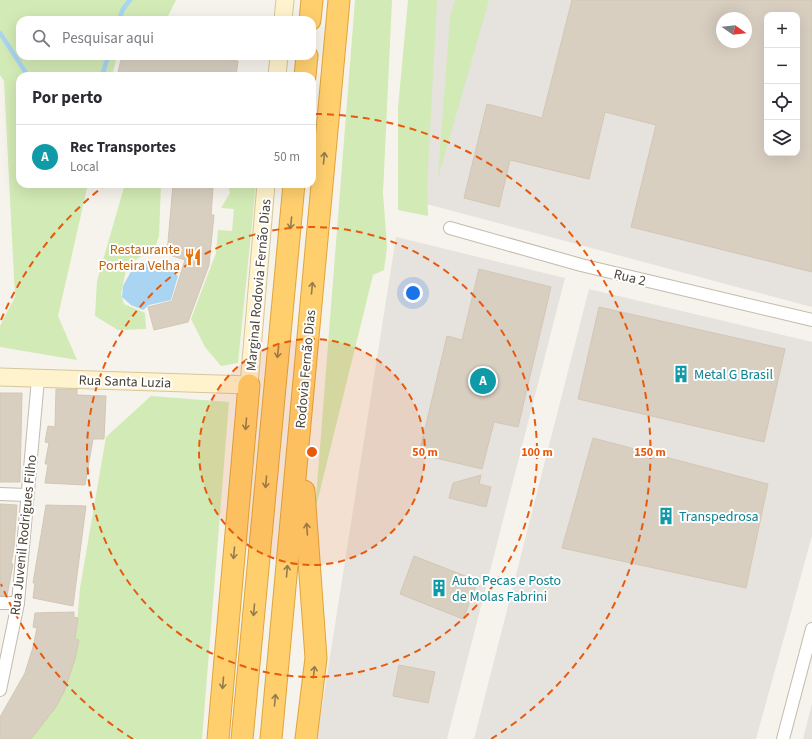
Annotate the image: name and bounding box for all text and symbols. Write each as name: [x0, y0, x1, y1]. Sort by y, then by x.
north arrow: [716, 12, 752, 48]
map controls: [764, 12, 800, 156]
button: +: [764, 12, 800, 48]
search box: [16, 16, 316, 60]
icon: search: [30, 27, 52, 49]
text: Pesquisar aqui: [62, 28, 154, 49]
button: −: [764, 48, 800, 84]
button: locate: [764, 84, 800, 120]
text: Por perto: [32, 86, 102, 110]
button: layers: [764, 120, 800, 156]
text: Rec Transportes: [70, 137, 176, 158]
text: A: [41, 148, 49, 166]
text: 50 m: [274, 148, 300, 166]
one-way arrow: [321, 152, 328, 165]
text: Local: [70, 158, 99, 176]
street label: Marginal Rodovia Fernão Dias: [242, 198, 276, 372]
one-way arrow: [287, 216, 294, 229]
place label: Restaurante Porteira Velha: [98, 240, 180, 276]
restaurant icon: Restaurante Porteira Velha: [183, 247, 203, 267]
street label: Rua 2: [612, 264, 648, 292]
one-way arrow: [309, 282, 316, 295]
your location: [403, 283, 423, 303]
street label: Rodovia Fernão Dias: [291, 309, 321, 429]
one-way arrow: [274, 345, 282, 358]
building icon: Metal G Brasil: [671, 364, 691, 384]
place label: Metal G Brasil: [694, 365, 773, 385]
pin: A: [470, 366, 496, 396]
street label: Rua Santa Luzia: [78, 370, 172, 394]
one-way arrow: [242, 417, 249, 430]
text: 50 m: [412, 444, 438, 461]
text: 100 m: [521, 444, 553, 461]
text: 150 m: [634, 444, 666, 461]
centre of rings: [305, 445, 319, 459]
street label: Rua Juvenil Rodrigues Filho: [6, 454, 42, 616]
one-way arrow: [262, 475, 270, 488]
building icon: Transpedrosa: [656, 506, 676, 526]
place label: Transpedrosa: [679, 507, 759, 527]
one-way arrow: [303, 523, 310, 536]
one-way arrow: [231, 547, 238, 560]
one-way arrow: [283, 565, 290, 578]
place label: Auto Pecas e Posto de Molas Fabrini: [452, 571, 561, 607]
building icon: Auto Pecas e Posto de Molas Fabrini: [429, 578, 449, 598]
one-way arrow: [250, 603, 257, 616]
one-way arrow: [310, 666, 318, 679]
one-way arrow: [220, 676, 227, 689]
one-way arrow: [271, 694, 278, 707]

